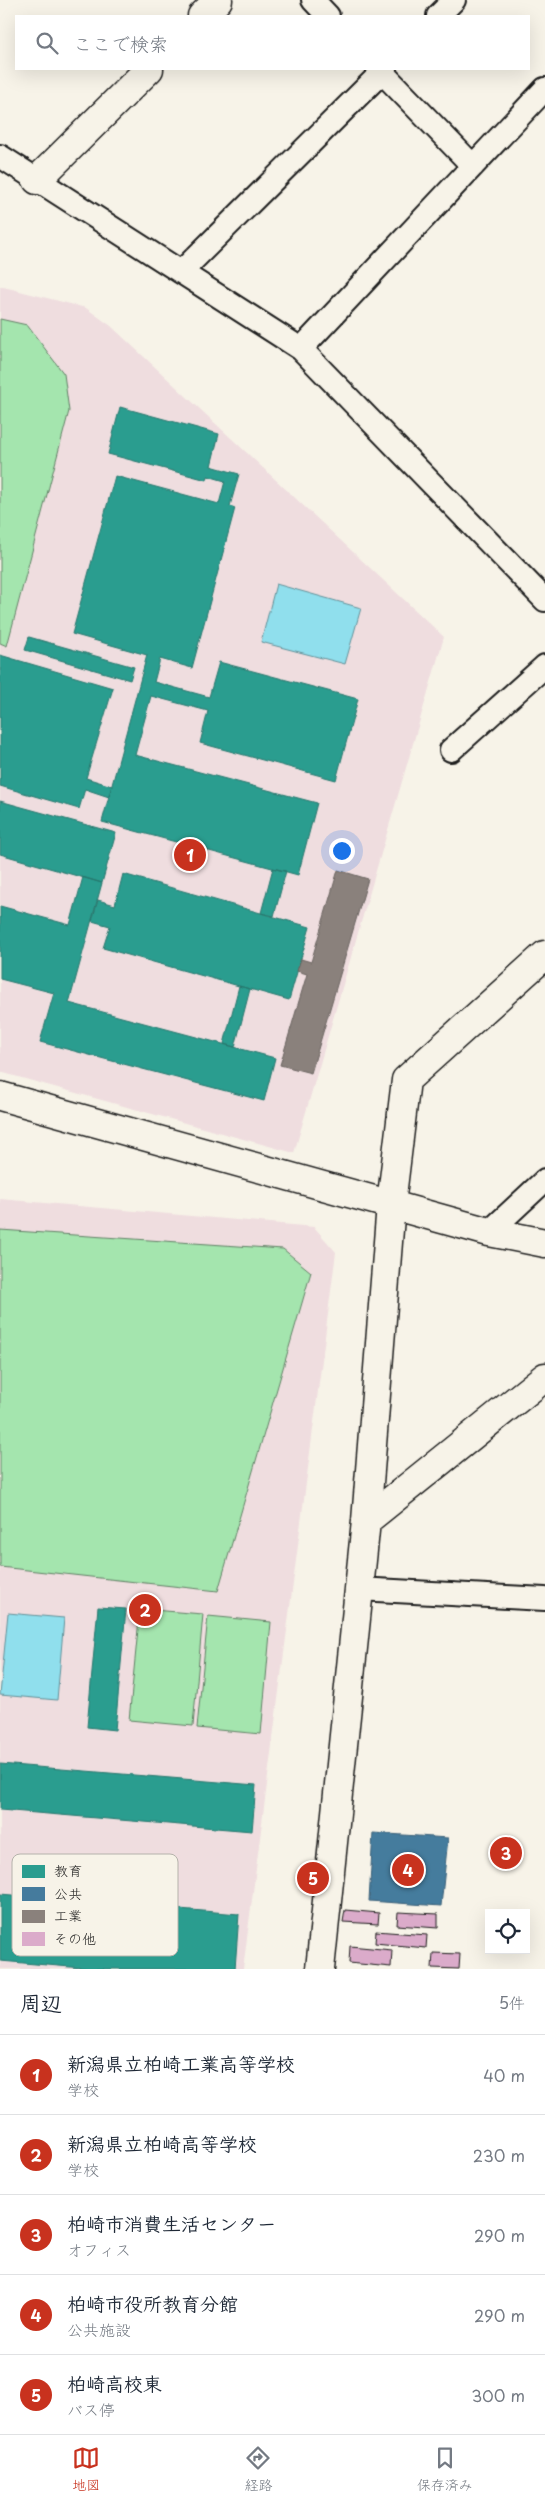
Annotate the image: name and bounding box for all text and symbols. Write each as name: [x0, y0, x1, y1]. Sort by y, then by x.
search box: [15, 15, 530, 70]
icon: search: [33, 29, 61, 57]
text: ここで検索: [73, 29, 168, 57]
pin: 1: [174, 836, 206, 874]
your location: [329, 838, 355, 864]
pin: 2: [129, 1591, 161, 1629]
pin: 3: [490, 1834, 522, 1872]
pin: 4: [392, 1851, 424, 1889]
legend: [12, 1854, 178, 1956]
pin: 5: [297, 1859, 329, 1897]
text: 教育: [54, 1860, 82, 1881]
text: 公共: [54, 1883, 82, 1904]
text: 工業: [54, 1905, 82, 1926]
map controls: [485, 1909, 530, 1954]
button: locate: [485, 1909, 530, 1954]
text: その他: [54, 1928, 96, 1949]
text: 周辺: [20, 1986, 62, 2018]
text: 5件: [499, 1990, 525, 2014]
text: 新潟県立柏崎工業高等学校: [67, 2049, 295, 2077]
text: 1: [32, 2063, 40, 2087]
text: 40 m: [483, 2063, 525, 2087]
text: 学校: [67, 2077, 99, 2101]
text: 新潟県立柏崎高等学校: [67, 2129, 257, 2157]
text: 2: [30, 2143, 42, 2167]
text: 230 m: [473, 2143, 525, 2167]
text: 学校: [67, 2157, 99, 2181]
text: 柏崎市消費生活センター: [67, 2209, 276, 2237]
text: 3: [31, 2223, 41, 2247]
text: 290 m: [474, 2223, 525, 2247]
text: オフィス: [67, 2237, 131, 2261]
text: 柏崎市役所教育分館: [67, 2289, 238, 2317]
text: 4: [31, 2303, 41, 2327]
text: 290 m: [474, 2303, 525, 2327]
text: 公共施設: [67, 2317, 131, 2341]
text: 柏崎高校東: [67, 2369, 162, 2397]
text: 5: [31, 2383, 41, 2407]
text: 300 m: [471, 2383, 525, 2407]
text: バス停: [67, 2397, 115, 2421]
tab: 地図: [72, 2444, 100, 2495]
tab: 経路: [244, 2444, 272, 2495]
tab: 保存済み: [417, 2444, 473, 2495]

